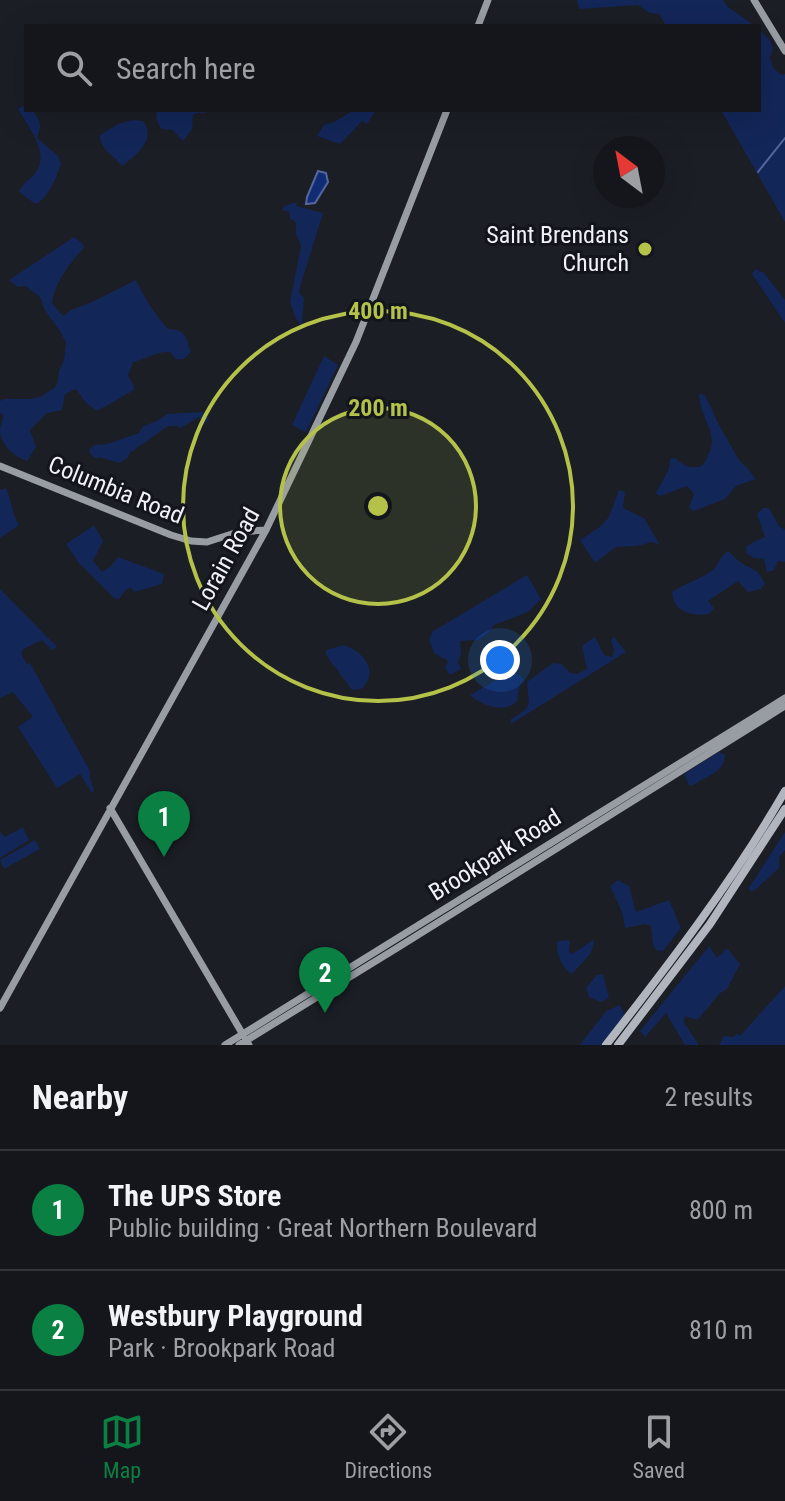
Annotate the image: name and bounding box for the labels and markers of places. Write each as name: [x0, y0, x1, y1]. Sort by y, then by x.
place label: Saint Brendans Church: [486, 221, 629, 277]
marker: Saint Brendans Church: [636, 240, 654, 258]
centre of rings: [364, 492, 392, 520]
pin: 1: [138, 791, 190, 857]
pin: 2: [299, 947, 351, 1013]

